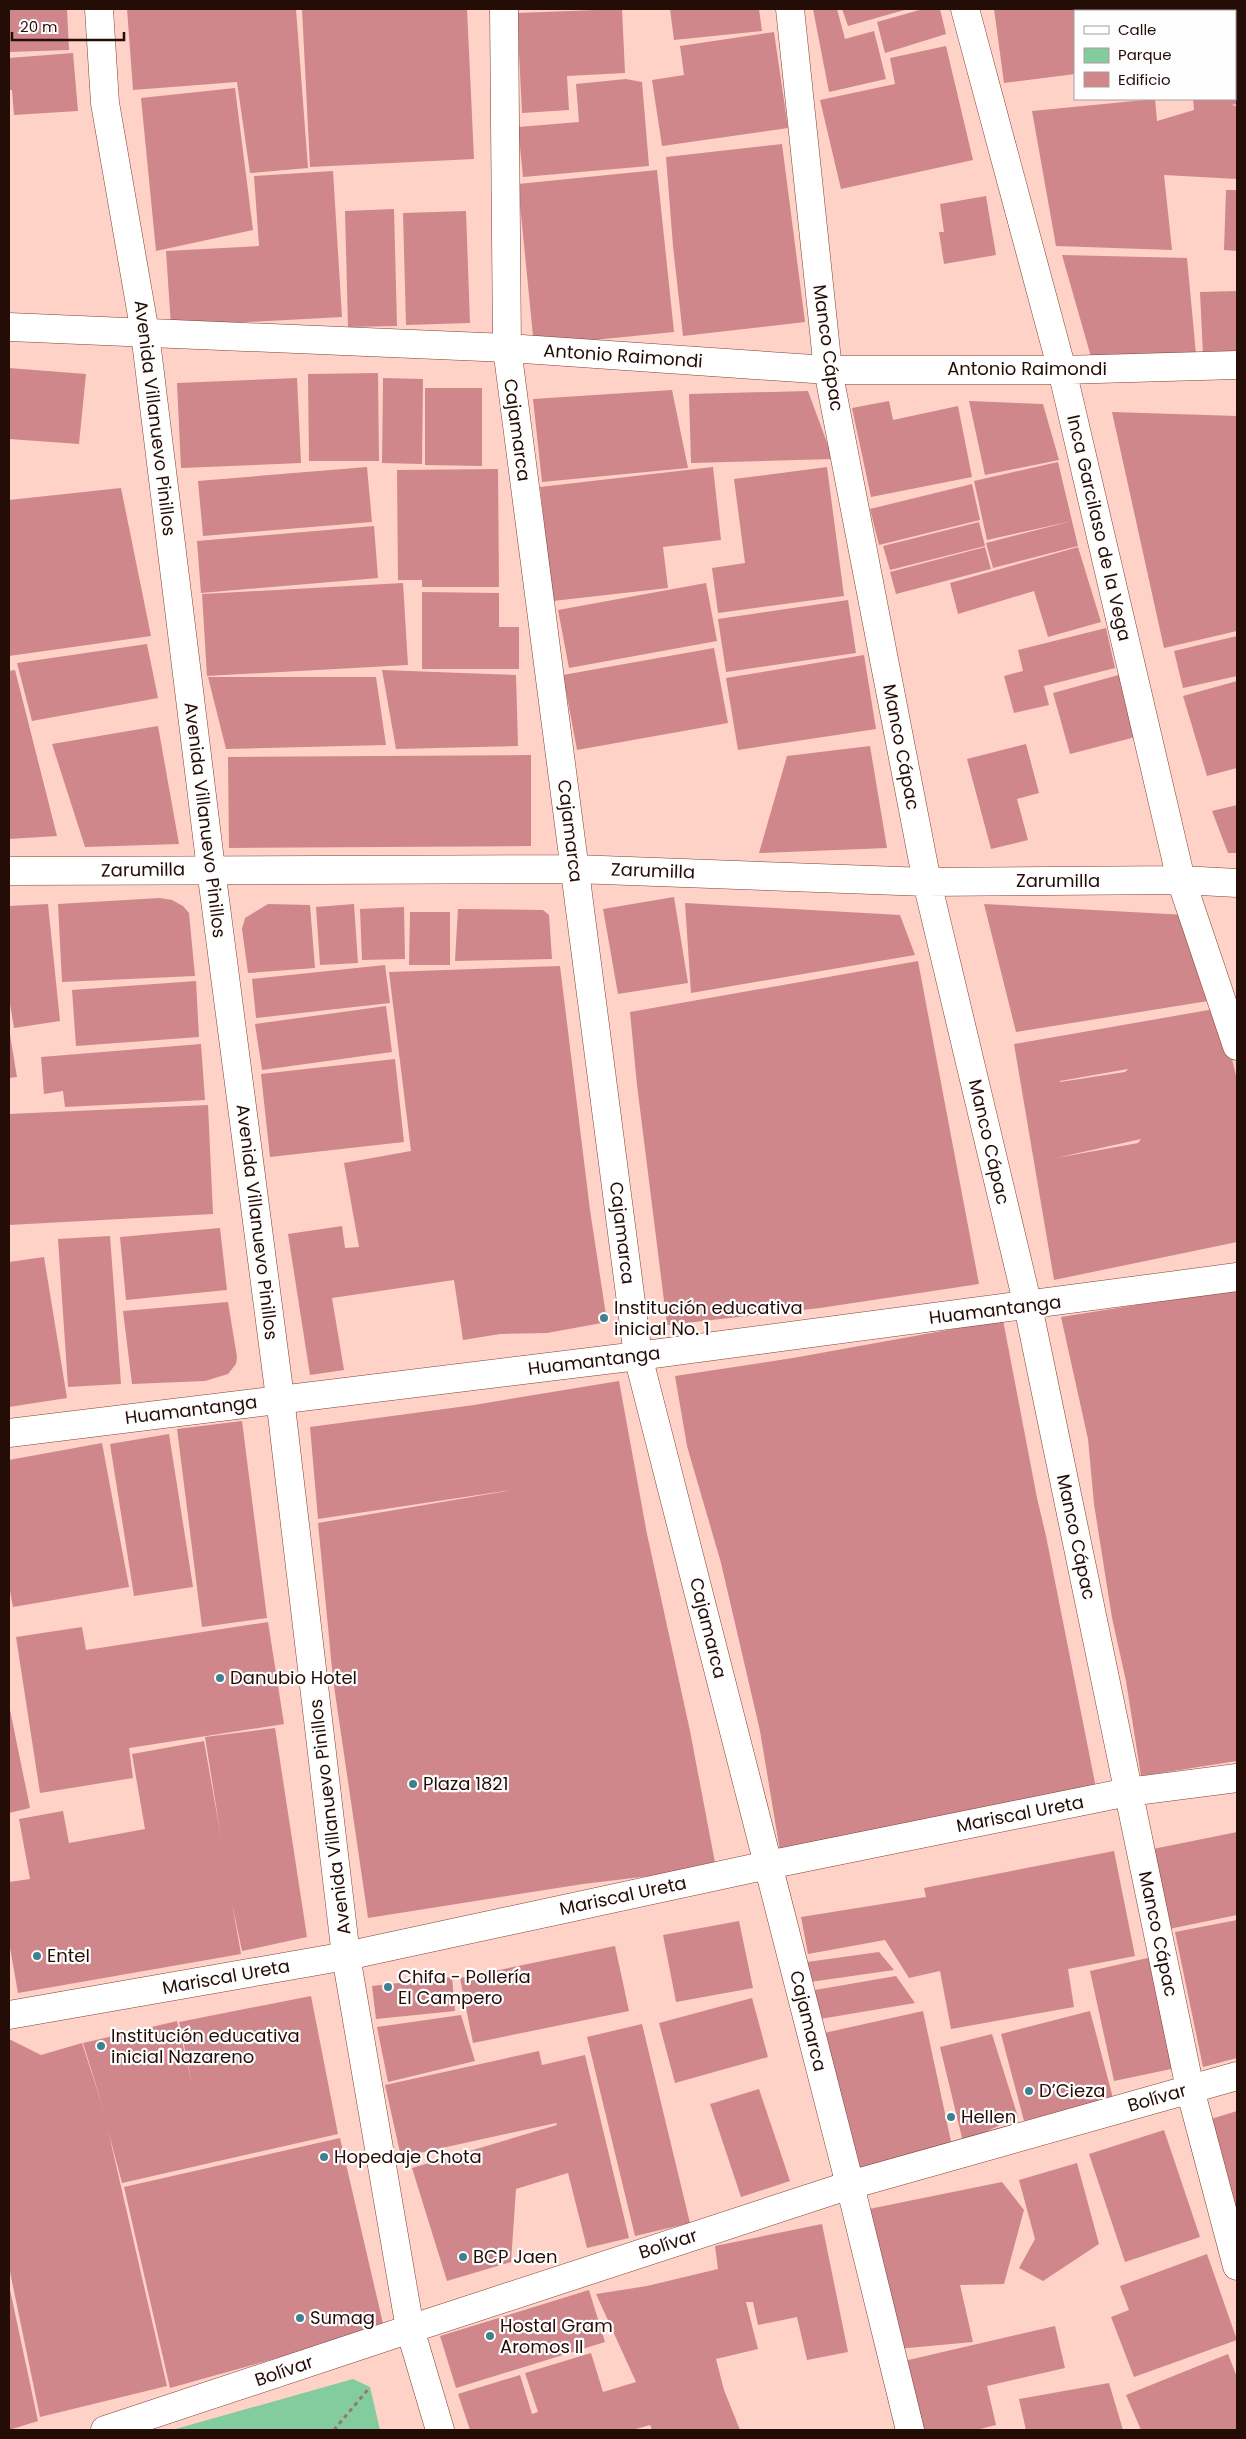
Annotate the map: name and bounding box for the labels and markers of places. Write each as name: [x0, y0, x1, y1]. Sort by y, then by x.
place label: Institución educativa inicial No. 1: [614, 1295, 803, 1341]
marker: Institución educativa inicial No. 1: [598, 1312, 610, 1324]
place label: Danubio Hotel: [230, 1665, 357, 1690]
marker: Danubio Hotel: [214, 1672, 226, 1684]
place label: Plaza 1821: [423, 1771, 508, 1796]
marker: Plaza 1821: [407, 1778, 419, 1790]
place label: Entel: [47, 1943, 90, 1968]
marker: Entel: [31, 1950, 43, 1962]
place label: Chifa - Pollería El Campero: [398, 1964, 531, 2010]
marker: Chifa - Pollería El Campero: [382, 1981, 394, 1993]
place label: Institución educativa inicial Nazareno: [111, 2023, 300, 2069]
marker: Institución educativa inicial Nazareno: [95, 2040, 107, 2052]
place label: D’Cieza: [1039, 2078, 1106, 2103]
marker: D’Cieza: [1023, 2085, 1035, 2097]
place label: Hellen: [961, 2104, 1016, 2129]
marker: Hellen: [945, 2111, 957, 2123]
place label: Hopedaje Chota: [334, 2144, 482, 2169]
marker: Hopedaje Chota: [318, 2151, 330, 2163]
place label: BCP Jaen: [473, 2244, 558, 2269]
marker: BCP Jaen: [457, 2251, 469, 2263]
place label: Sumag: [310, 2305, 375, 2330]
marker: Sumag: [294, 2312, 306, 2324]
place label: Hostal Gram Aromos II: [500, 2313, 613, 2359]
marker: Hostal Gram Aromos II: [484, 2330, 496, 2342]

